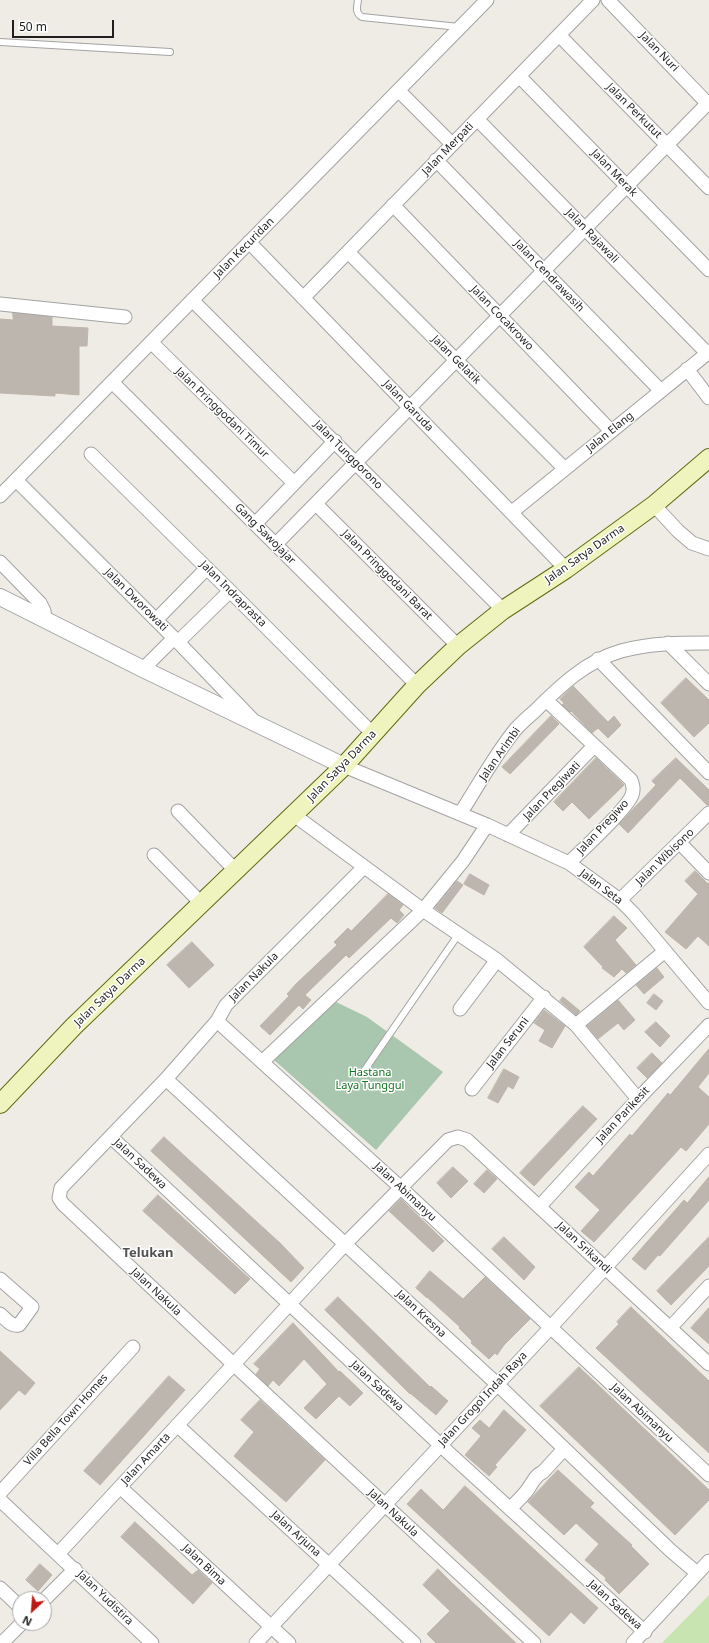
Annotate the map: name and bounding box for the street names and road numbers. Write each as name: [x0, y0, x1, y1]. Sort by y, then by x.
street label: Jalan Nuri: [637, 29, 681, 75]
street label: Jalan Perkutut: [604, 81, 664, 141]
street label: Jalan Merpati: [420, 120, 476, 178]
street label: Jalan Merak: [588, 147, 640, 199]
street label: Jalan Rajawali: [563, 206, 621, 266]
street label: Jalan Kecuridan: [211, 215, 277, 281]
street label: Jalan Cendrawasih: [511, 237, 587, 315]
street label: Jalan Cocakrowo: [468, 283, 536, 353]
street label: Jalan Gelatik: [429, 333, 483, 387]
street label: Jalan Pringgodani Timur: [173, 365, 271, 461]
street label: Jalan Garuda: [380, 378, 436, 434]
street label: Jalan Elang: [584, 409, 636, 455]
street label: Jalan Tunggorono: [311, 418, 385, 492]
street label: Gang Sawojajar: [232, 501, 298, 567]
street label: Jalan Satya Darma: [543, 522, 627, 586]
street label: Jalan Pringgodani Barat: [339, 527, 435, 623]
street label: Jalan Indraprasta: [197, 558, 269, 630]
street label: Jalan Dworowati: [102, 566, 170, 634]
street label: Jalan Arimbi: [477, 725, 523, 783]
street label: Jalan Satya Darma: [305, 728, 379, 804]
street label: Jalan Pregiwati: [521, 759, 583, 823]
street label: Jalan Pregiwo: [574, 797, 632, 857]
street label: Jalan Wibisono: [633, 826, 697, 888]
street label: Jalan Seta: [577, 867, 625, 907]
street label: Jalan Nakula: [227, 950, 281, 1004]
street label: Jalan Satya Darma: [72, 955, 148, 1029]
street label: Jalan Seruni: [484, 1015, 532, 1071]
street label: Jalan Parikesit: [594, 1084, 652, 1146]
street label: Jalan Sadewa: [111, 1136, 169, 1192]
street label: Jalan Abimanyu: [371, 1160, 439, 1224]
street label: Jalan Srikandi: [554, 1219, 614, 1277]
street label: Jalan Nakula: [128, 1265, 184, 1319]
street label: Jalan Kresna: [393, 1288, 449, 1340]
street label: Jalan Grogol Indah Raya: [436, 1349, 530, 1449]
street label: Jalan Sadewa: [348, 1358, 406, 1414]
street label: Villa Bella Town Homes: [21, 1371, 111, 1469]
street label: Jalan Abimanyu: [608, 1381, 676, 1445]
street label: Jalan Amarta: [119, 1430, 173, 1488]
street label: Jalan Nakula: [365, 1486, 421, 1540]
street label: Jalan Arjuna: [269, 1508, 323, 1560]
street label: Jalan Bima: [180, 1542, 228, 1588]
street label: Jalan Yudistira: [74, 1568, 136, 1628]
street label: Jalan Sadewa: [585, 1577, 645, 1633]

